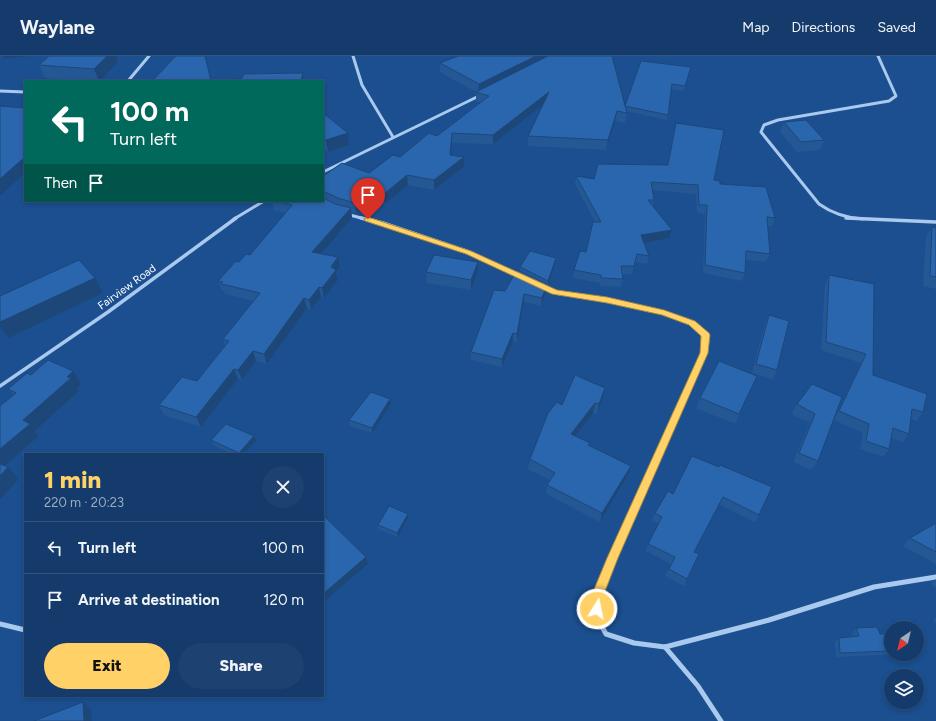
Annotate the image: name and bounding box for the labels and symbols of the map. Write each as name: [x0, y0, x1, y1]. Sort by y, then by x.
pin: [351, 178, 385, 219]
street label: Fairview Road: [95, 262, 159, 312]
position arrow: [576, 588, 618, 630]
north arrow: [884, 621, 924, 661]

